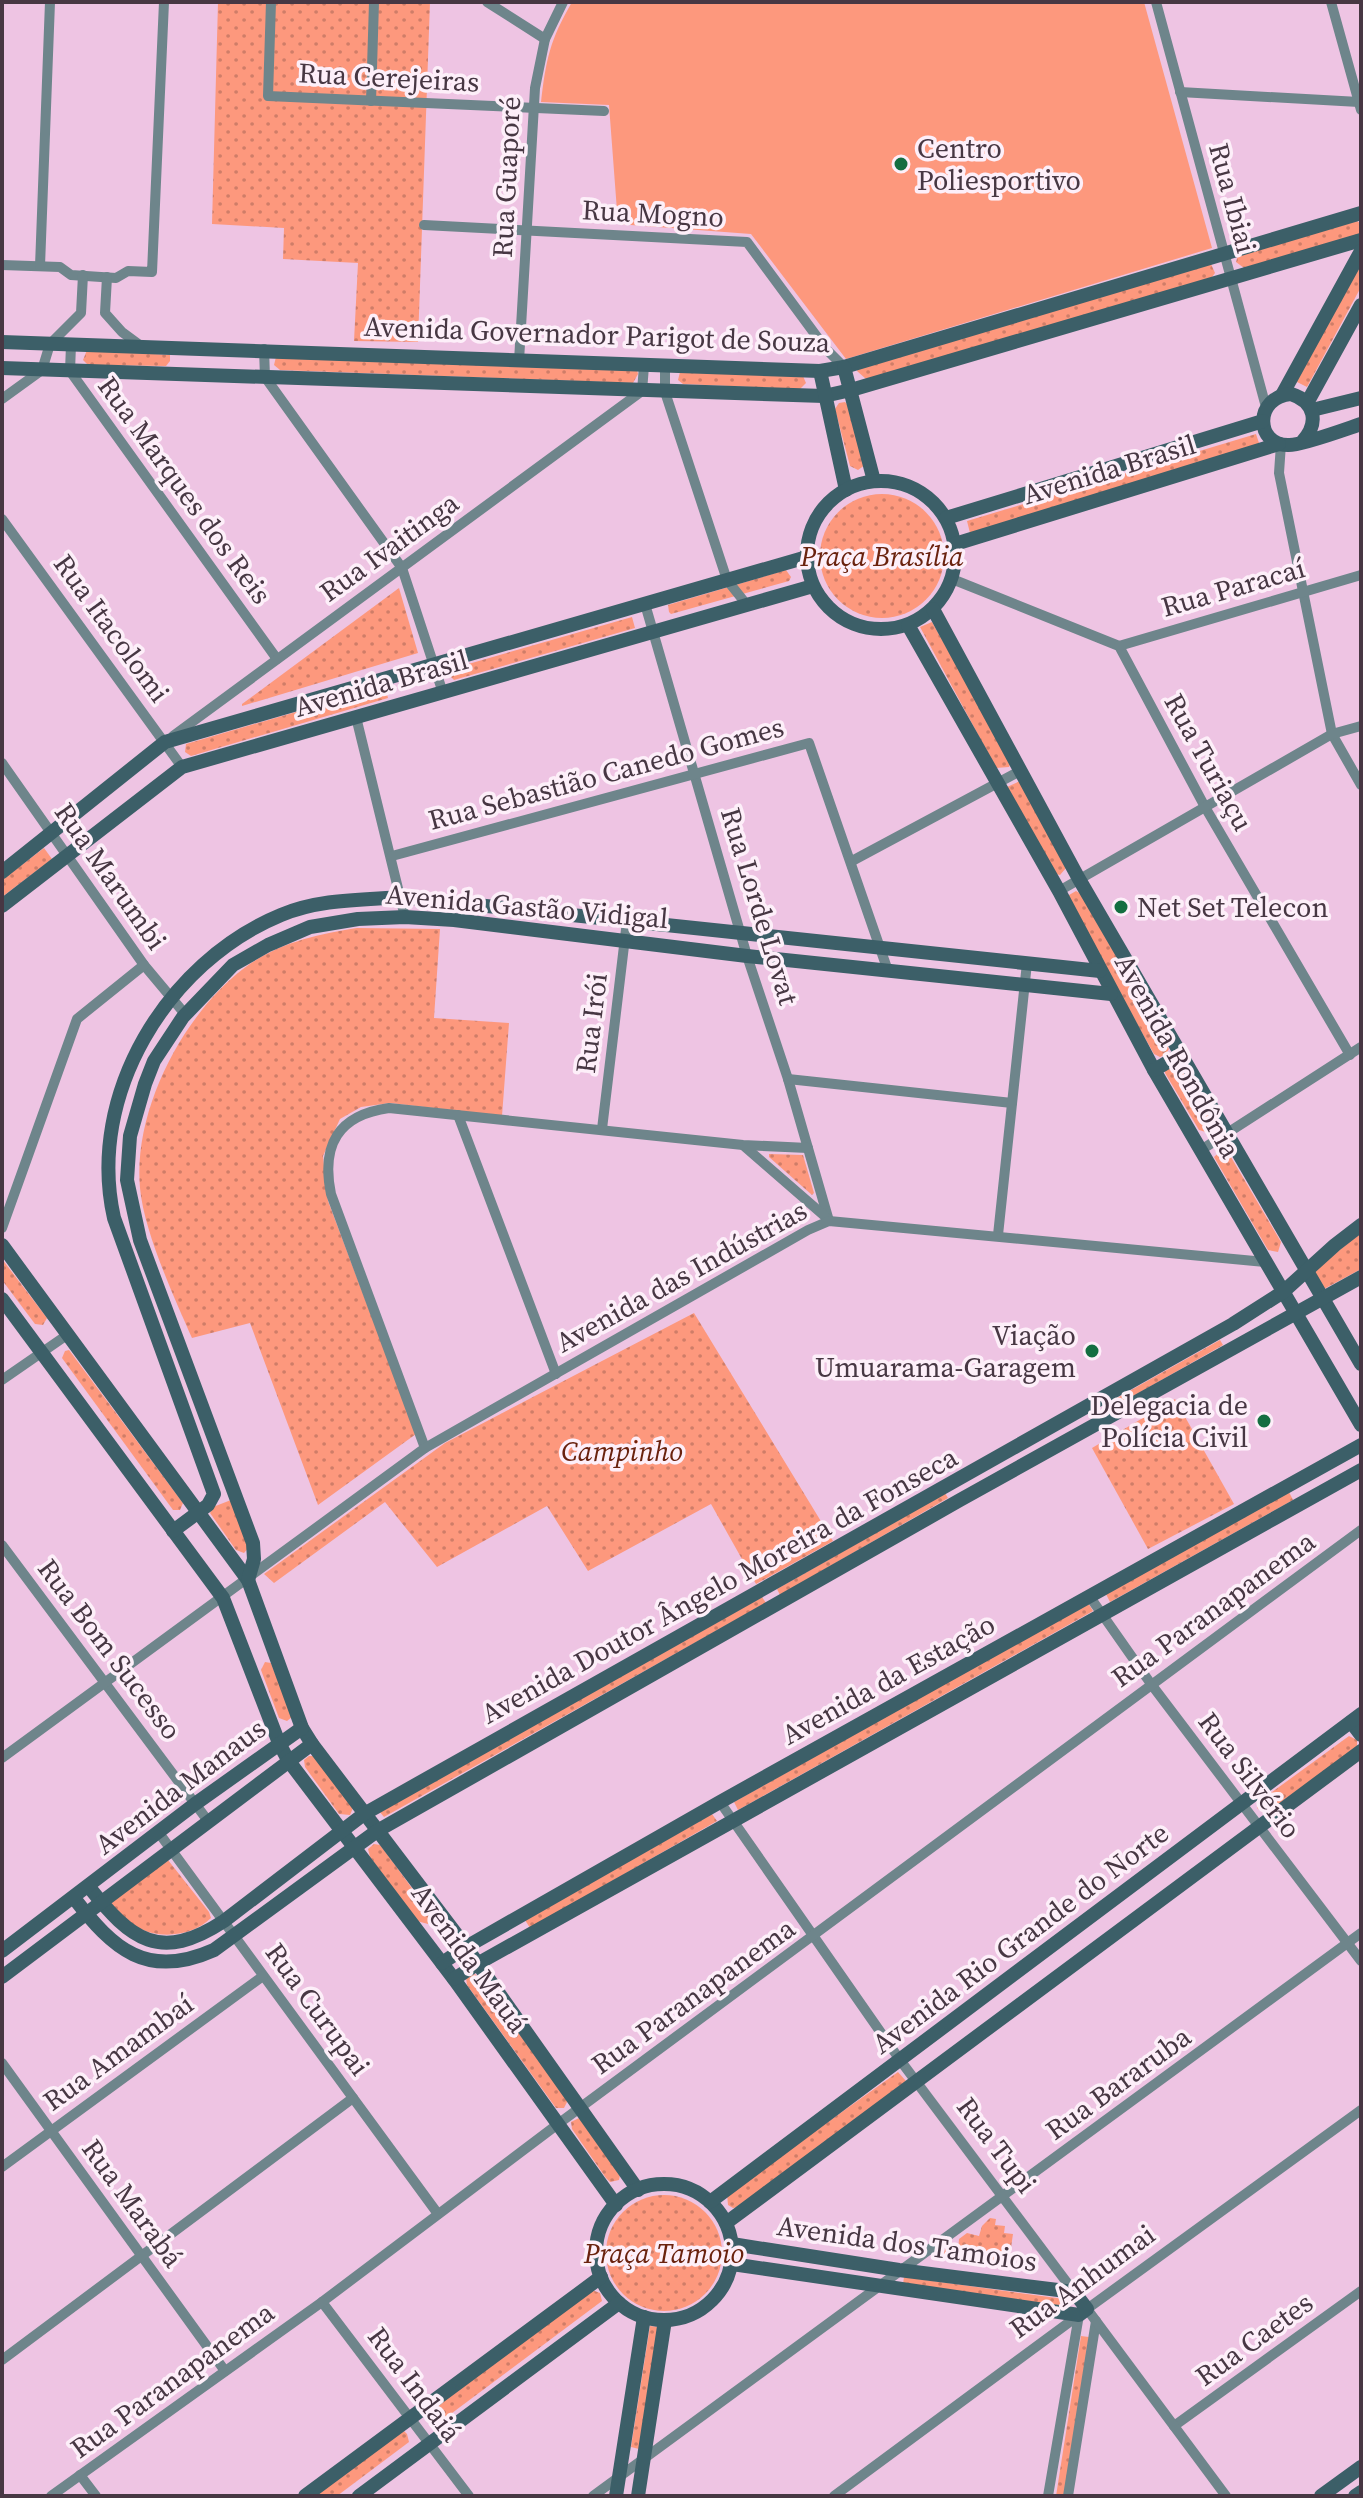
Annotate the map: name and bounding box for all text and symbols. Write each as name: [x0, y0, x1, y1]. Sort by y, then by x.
street label: Rua Cerejeiras: [298, 53, 480, 101]
street label: Rua Guaporé: [483, 95, 529, 259]
place label: Centro Poliesportivo: [917, 129, 1081, 199]
street label: Rua Ibiai: [1200, 139, 1266, 257]
marker: Centro Poliesportivo: [892, 155, 910, 173]
street label: Rua Mogno: [581, 190, 725, 236]
street label: Avenida Governador Parigot de Souza: [363, 307, 832, 361]
street label: Rua Marques dos Reis: [90, 369, 280, 611]
street label: Avenida Brasil: [1018, 425, 1200, 513]
street label: Rua Ivaitinga: [312, 483, 467, 610]
park label: Praça Brasília: [799, 537, 964, 575]
street label: Rua Itacolomi: [45, 546, 179, 710]
street label: Rua Paracaí: [1157, 548, 1309, 626]
street label: Avenida Brasil: [290, 640, 472, 726]
street label: Rua Turiaçu: [1156, 687, 1262, 837]
street label: Rua Sebastião Canedo Gomes: [424, 707, 788, 839]
street label: Rua Marumbi: [46, 795, 176, 957]
street label: Rua Lorde Lovat: [712, 803, 808, 1010]
street label: Avenida Gastão Vidigal: [384, 875, 670, 937]
place label: Net Set Telecon: [1137, 888, 1328, 926]
marker: Net Set Telecon: [1112, 898, 1130, 916]
street label: Avenida Rondônia: [1106, 947, 1250, 1165]
street label: Rua Irói: [566, 971, 616, 1075]
street label: Avenida das Indústrias: [548, 1191, 814, 1361]
place label: Viação Umuarama-Garagem: [815, 1316, 1076, 1386]
marker: Viação Umuarama-Garagem: [1083, 1342, 1101, 1360]
place label: Delegacia de Polícia Civil: [1090, 1386, 1248, 1456]
marker: Delegacia de Polícia Civil: [1255, 1412, 1273, 1430]
park label: Campinho: [561, 1432, 683, 1470]
street label: Avenida Doutor Ângelo Moreira da Fonseca: [474, 1437, 965, 1732]
street label: Rua Paranapanema: [1103, 1522, 1323, 1696]
street label: Rua Bom Sucesso: [29, 1551, 191, 1747]
street label: Avenida da Estação: [774, 1605, 1002, 1753]
street label: Rua Silvério: [1190, 1704, 1310, 1846]
street label: Avenida Manaus: [87, 1709, 273, 1863]
street label: Avenida Rio Grande do Norte: [864, 1814, 1176, 2062]
street label: Avenida Mauá: [403, 1876, 538, 2041]
street label: Rua Paranapanema: [583, 1909, 803, 2083]
street label: Rua Curupai: [257, 1935, 379, 2083]
street label: Rua Amambaí: [35, 1985, 201, 2119]
street label: Rua Bararuba: [1038, 2017, 1199, 2149]
street label: Rua Tupi: [948, 2089, 1046, 2201]
street label: Rua Marabá: [74, 2131, 193, 2275]
street label: Avenida dos Tamoios: [775, 2206, 1039, 2280]
street label: Rua Anhumai: [1001, 2215, 1163, 2347]
park label: Praça Tamoio: [583, 2234, 744, 2272]
street label: Rua Caetes: [1188, 2283, 1320, 2395]
street label: Rua Paranapanema: [62, 2293, 282, 2467]
street label: Rua Indaiá: [359, 2319, 471, 2450]

